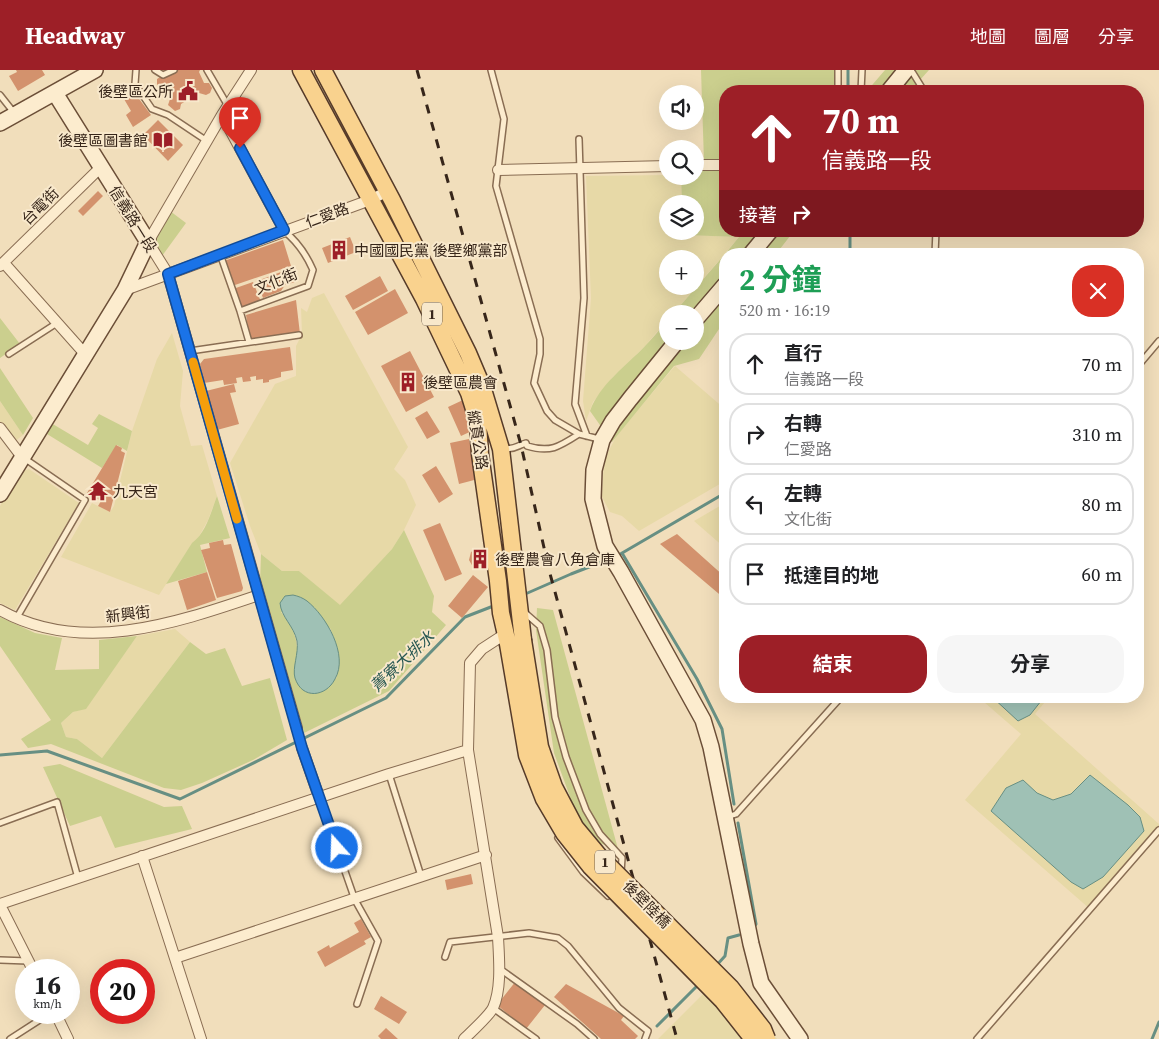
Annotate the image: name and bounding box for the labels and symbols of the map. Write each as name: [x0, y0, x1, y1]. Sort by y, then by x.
public building icon: 後壁區公所: [177, 80, 199, 102]
place label: 後壁區公所: [98, 81, 173, 102]
pin: [219, 97, 261, 148]
library icon: 後壁區圖書館: [152, 129, 174, 151]
place label: 後壁區圖書館: [58, 130, 148, 151]
street label: 信義路一段: [104, 182, 162, 256]
street label: 台電街: [17, 183, 63, 229]
street label: 仁愛路: [302, 197, 352, 233]
building icon: 中國國民黨 後壁鄉黨部: [328, 239, 350, 261]
place label: 中國國民黨 後壁鄉黨部: [354, 240, 508, 261]
street label: 文化街: [251, 263, 301, 299]
road number: 1: [422, 302, 442, 325]
building icon: 後壁區農會: [397, 371, 419, 393]
place label: 後壁區農會: [423, 372, 498, 393]
street label: 縱貫公路: [463, 409, 493, 471]
temple icon: 九天宮: [87, 480, 109, 502]
place label: 九天宮: [113, 481, 158, 502]
building icon: 後壁農會八角倉庫: [469, 548, 491, 570]
place label: 後壁農會八角倉庫: [495, 549, 615, 570]
street label: 新興街: [104, 601, 152, 627]
water label: 菁寮大排水: [365, 625, 439, 696]
position arrow: [310, 821, 362, 873]
road number: 1: [595, 850, 615, 874]
street label: 後壁陸橋: [618, 875, 676, 933]
speed limit sign: 20: [90, 959, 155, 1024]

